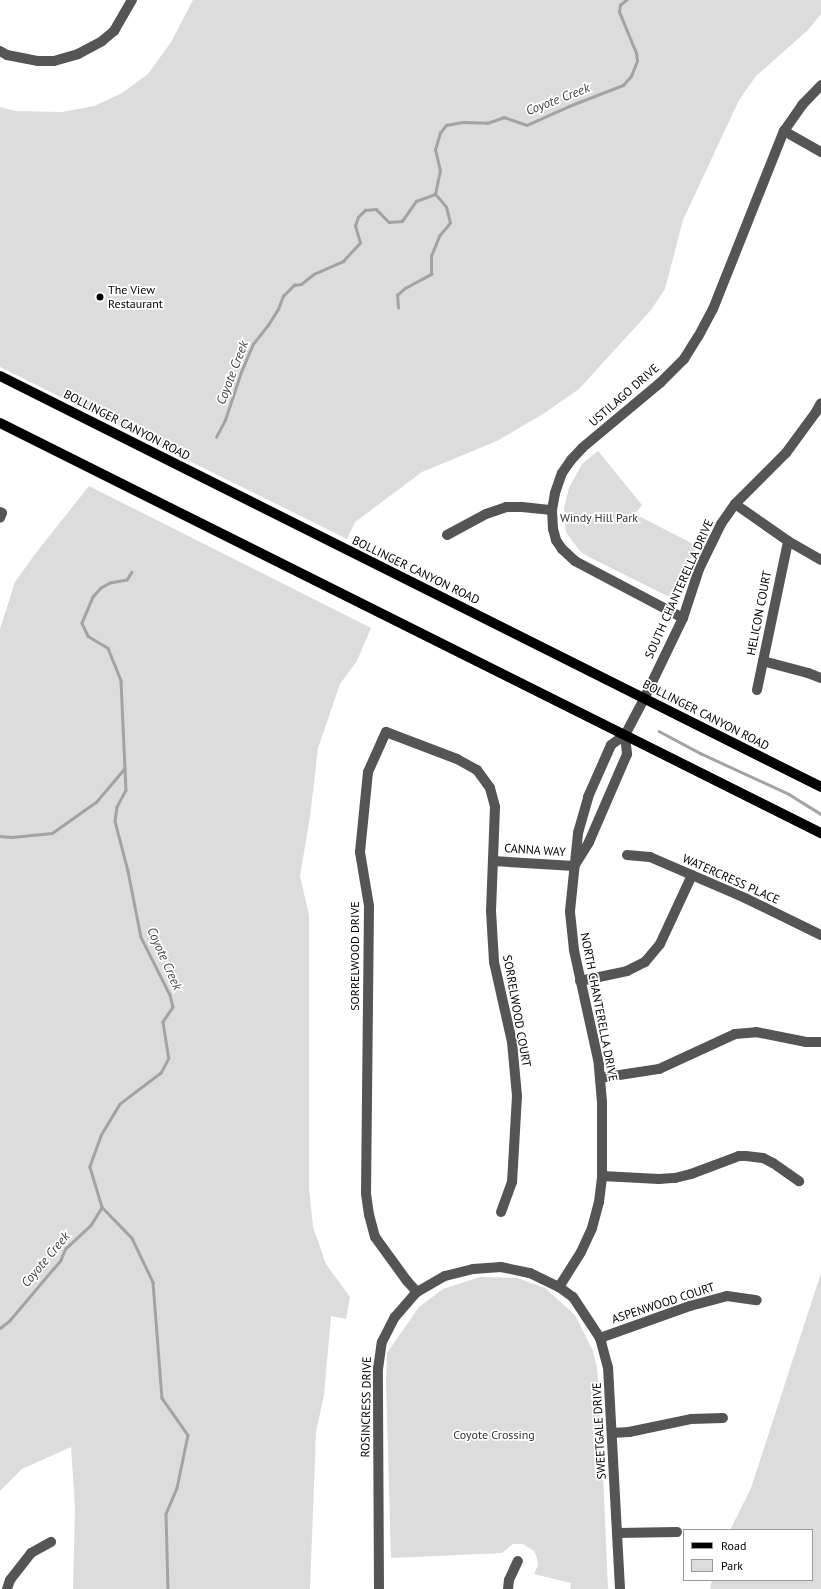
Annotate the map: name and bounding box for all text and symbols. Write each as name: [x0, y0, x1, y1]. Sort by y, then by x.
water label: Coyote Creek: [524, 81, 592, 119]
place label: The View Restaurant: [108, 283, 163, 311]
marker: The View Restaurant: [95, 292, 105, 302]
water label: Coyote Creek: [214, 339, 252, 407]
street label: USTILAGO DRIVE: [586, 361, 662, 429]
street label: BOLLINGER CANYON ROAD: [61, 387, 193, 463]
park label: Windy Hill Park: [560, 511, 638, 525]
street label: SOUTH CHANTERELLA DRIVE: [642, 517, 716, 661]
street label: BOLLINGER CANYON ROAD: [350, 533, 482, 607]
street label: HELICON COURT: [744, 569, 774, 657]
street label: BOLLINGER CANYON ROAD: [640, 677, 772, 753]
street label: CANNA WAY: [503, 841, 567, 859]
street label: WATERCRESS PLACE: [680, 851, 782, 907]
street label: SORRELWOOD DRIVE: [348, 901, 362, 1011]
water label: Coyote Creek: [143, 925, 185, 993]
street label: NORTH CHANTERELLA DRIVE: [577, 931, 621, 1083]
street label: SORRELWOOD COURT: [500, 954, 534, 1068]
water label: Coyote Creek: [18, 1229, 74, 1291]
street label: ASPENWOOD COURT: [610, 1280, 716, 1326]
street label: ROSINCRESS DRIVE: [358, 1356, 374, 1458]
street label: SWEETGALE DRIVE: [589, 1382, 609, 1480]
park label: Coyote Crossing: [453, 1428, 535, 1442]
legend: [683, 1529, 813, 1581]
text: Road: [721, 1538, 746, 1553]
text: Park: [721, 1558, 743, 1573]

